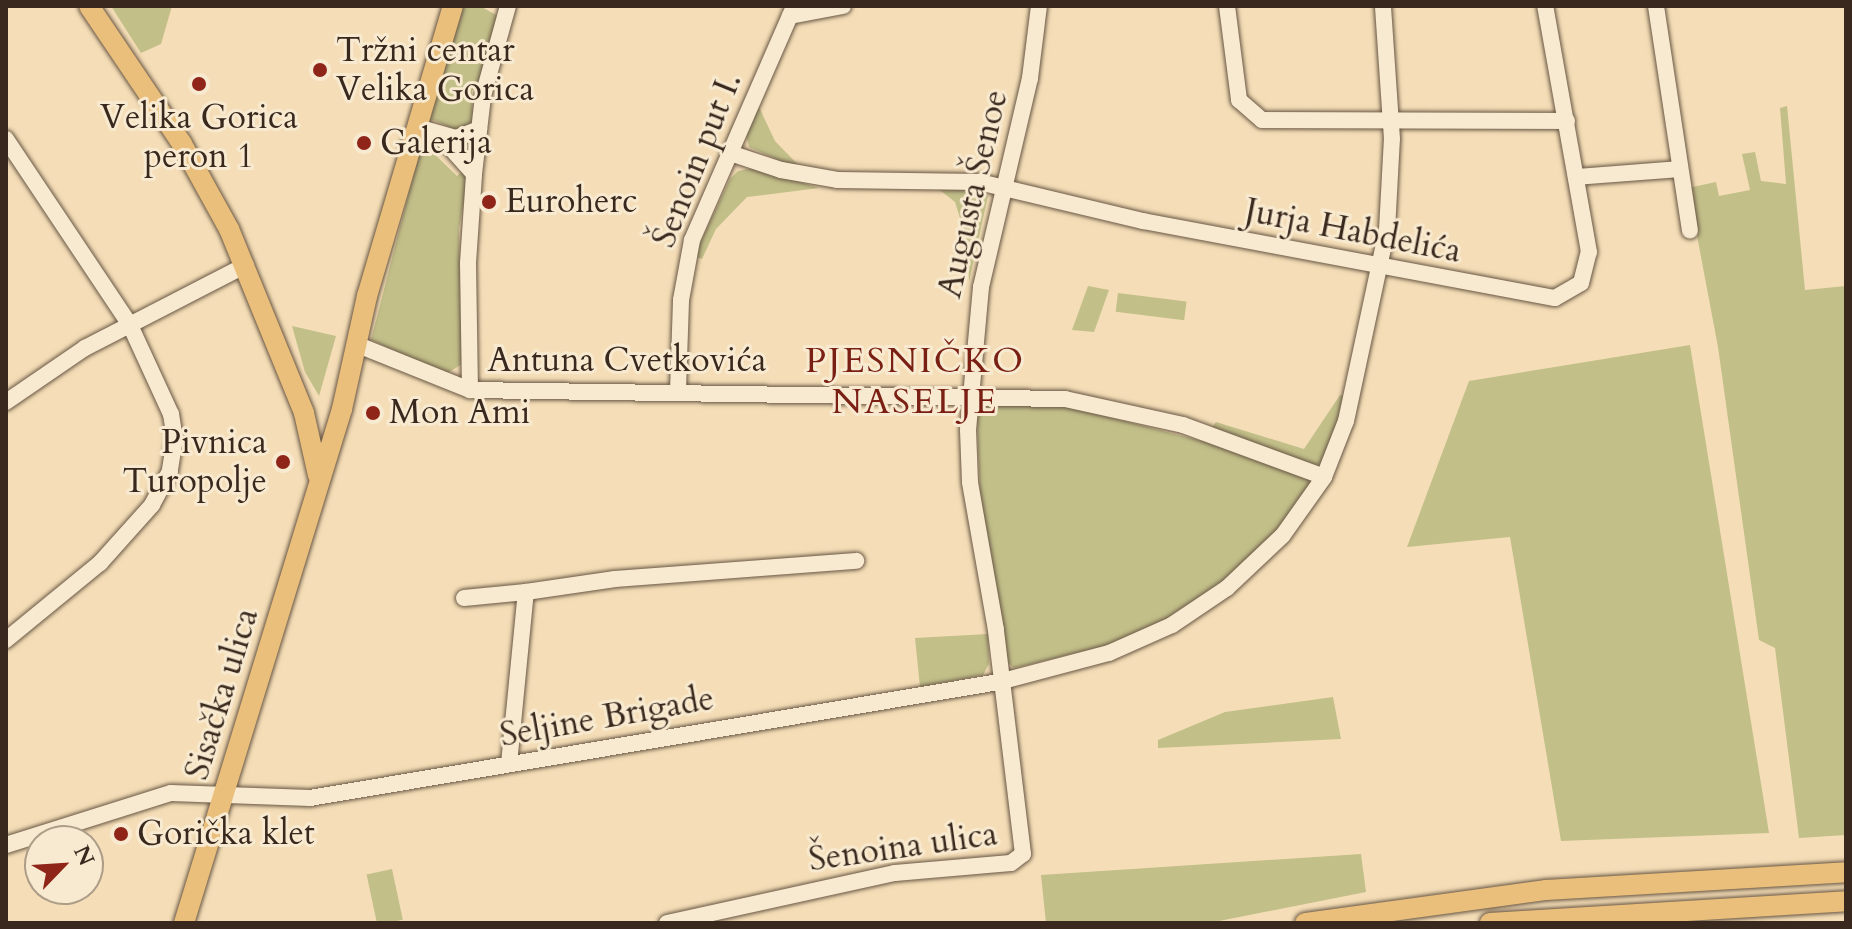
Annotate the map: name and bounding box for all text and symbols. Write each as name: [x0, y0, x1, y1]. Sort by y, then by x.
place label: Tržni centar Velika Gorica: [336, 30, 534, 110]
marker: Tržni centar Velika Gorica: [311, 61, 329, 79]
street label: Šenoin put I.: [643, 67, 751, 253]
marker: Velika Gorica peron 1: [190, 75, 208, 93]
street label: Augusta Šenoe: [929, 86, 1017, 302]
place label: Velika Gorica peron 1: [100, 97, 298, 176]
place label: Galerija: [380, 123, 492, 163]
marker: Galerija: [355, 134, 373, 152]
place label: Euroherc: [505, 182, 637, 222]
street label: Jurja Habdelića: [1241, 190, 1465, 272]
marker: Euroherc: [480, 193, 498, 211]
district label: PJESNIČKO NASELJE: [805, 338, 1025, 423]
street label: Antuna Cvetkovića: [488, 341, 766, 381]
place label: Mon Ami: [389, 393, 530, 433]
marker: Mon Ami: [364, 404, 382, 422]
place label: Pivnica Turopolje: [122, 422, 267, 502]
marker: Pivnica Turopolje: [274, 453, 292, 471]
street label: Sisačka ulica: [177, 603, 267, 785]
street label: Seljine Brigade: [497, 678, 717, 756]
place label: Gorička klet: [137, 814, 315, 854]
street label: Šenoina ulica: [806, 814, 1000, 880]
north arrow: [24, 825, 104, 905]
marker: Gorička klet: [112, 825, 130, 843]
text: N: [66, 841, 102, 871]

